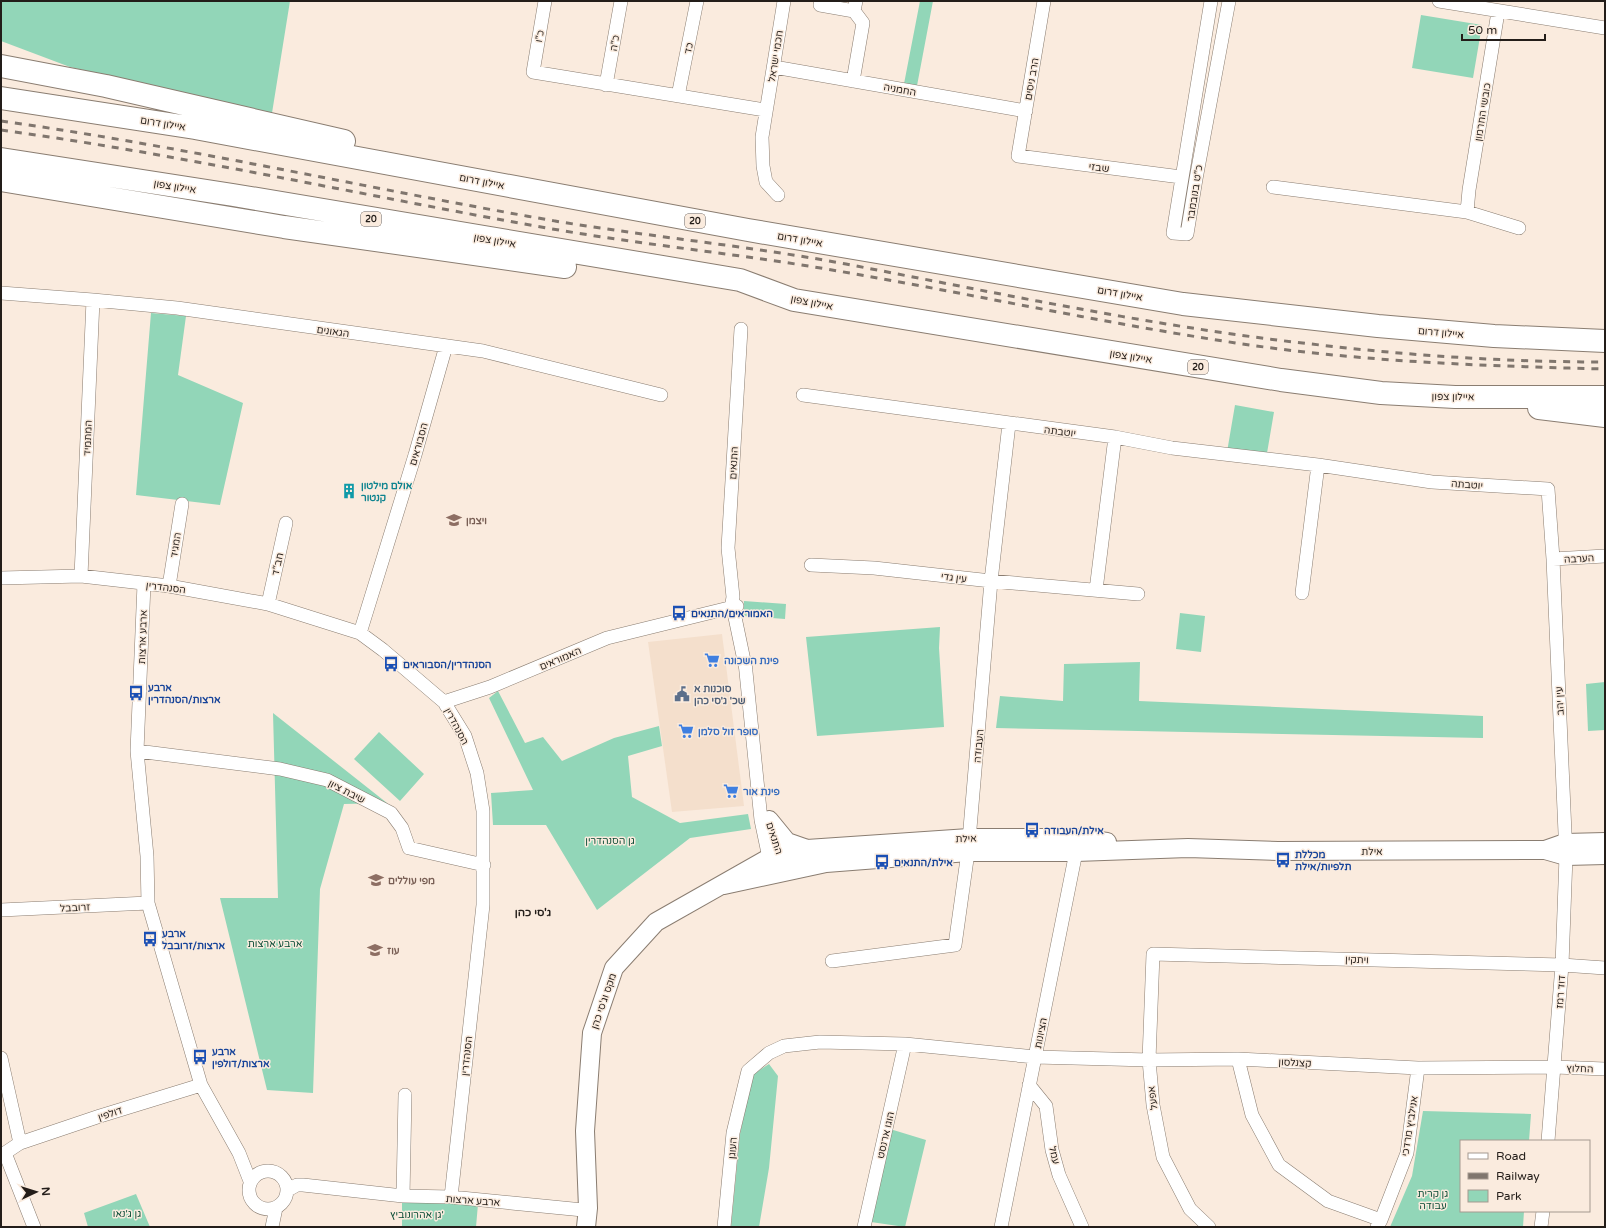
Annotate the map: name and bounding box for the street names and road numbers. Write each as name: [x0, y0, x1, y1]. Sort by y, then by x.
street label: כ"ו: [533, 29, 547, 43]
street label: חכמי ישראל: [766, 29, 786, 83]
street label: כ"ה: [608, 34, 622, 52]
street label: כד: [682, 41, 696, 55]
street label: הרב ניסים: [1022, 57, 1042, 101]
street label: החמניה: [883, 81, 917, 99]
street label: כובשי החרמון: [1472, 82, 1494, 142]
street label: איילון דרום: [139, 114, 187, 134]
street label: שבזי: [1088, 161, 1110, 175]
street label: כ"ט בנובמבר: [1185, 164, 1205, 222]
street label: איילון דרום: [458, 172, 506, 192]
street label: איילון צפון: [153, 178, 197, 196]
road number: 20: [361, 212, 381, 226]
road number: 20: [685, 214, 705, 228]
street label: איילון דרום: [776, 230, 824, 250]
street label: איילון צפון: [473, 231, 517, 251]
street label: איילון דרום: [1096, 284, 1144, 304]
street label: איילון צפון: [790, 293, 834, 313]
street label: הגאונים: [316, 324, 350, 340]
street label: איילון דרום: [1417, 325, 1465, 341]
street label: איילון צפון: [1109, 348, 1153, 366]
road number: 20: [1188, 360, 1208, 374]
street label: איילון צפון: [1432, 391, 1475, 403]
street label: המתמיד: [81, 420, 95, 456]
street label: הסבוראים: [407, 422, 431, 467]
street label: יוטבתה: [1043, 424, 1077, 440]
street label: התנאים: [727, 446, 741, 480]
street label: יוטבתה: [1451, 478, 1483, 492]
street label: המגיד: [168, 532, 184, 559]
street label: חב"ד: [270, 552, 286, 577]
street label: הערבה: [1564, 552, 1595, 566]
street label: עין גדי: [940, 570, 968, 586]
street label: הסנהדרין: [145, 580, 187, 596]
street label: ארבע ארצות: [136, 609, 150, 664]
street label: האמוראים: [538, 645, 583, 673]
street label: עין יהב: [1553, 686, 1567, 716]
street label: הסנהדרין: [441, 706, 471, 747]
street label: העבודה: [972, 729, 986, 763]
street label: שיבת ציון: [326, 777, 367, 806]
street label: התנאים: [763, 821, 785, 856]
street label: אילת: [955, 833, 977, 845]
street label: אילת: [1361, 846, 1383, 858]
street label: זרובבל: [59, 901, 91, 915]
street label: ויתקין: [1345, 954, 1369, 966]
street label: מקס וג'סי כהן: [589, 972, 619, 1031]
street label: דוד רמז: [1554, 975, 1568, 1009]
street label: הציונות: [1032, 1017, 1050, 1050]
street label: הסנהדרין: [459, 1036, 475, 1077]
street label: קצנלסון: [1278, 1056, 1312, 1070]
street label: החלוץ: [1566, 1063, 1594, 1075]
street label: אפעל: [1146, 1085, 1160, 1111]
street label: אנילביץ מרדכי: [1399, 1095, 1421, 1157]
street label: דולפין: [96, 1104, 124, 1124]
street label: הוגו ארנסט: [875, 1111, 897, 1160]
street label: העוגן: [726, 1137, 740, 1159]
street label: עמל: [1046, 1145, 1062, 1166]
street label: ארבע ארצות: [445, 1193, 501, 1209]

